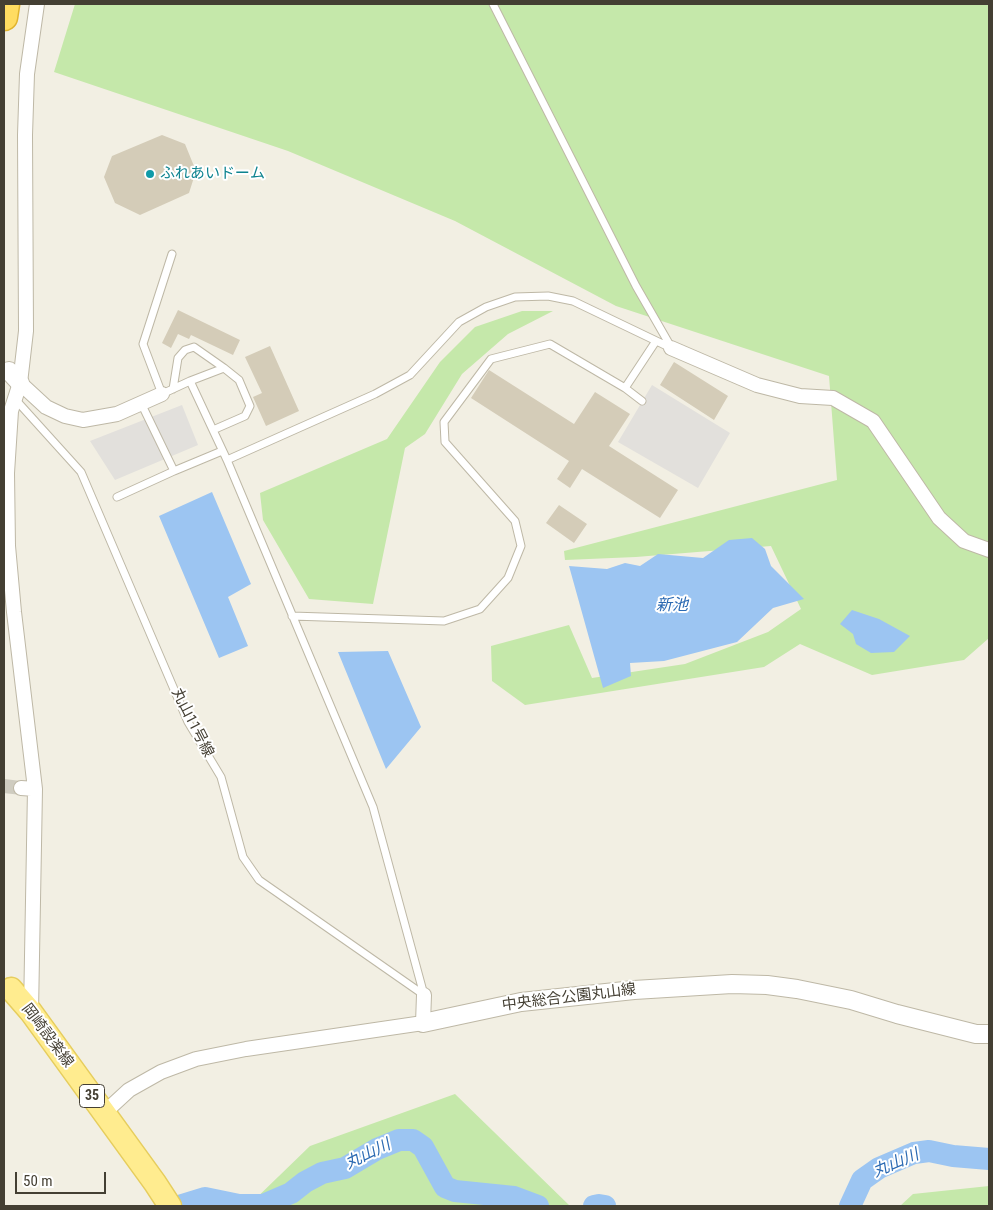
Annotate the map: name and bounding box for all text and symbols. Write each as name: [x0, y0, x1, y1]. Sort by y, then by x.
place label: ふれあいドーム: [160, 165, 265, 183]
marker: ふれあいドーム: [144, 168, 156, 180]
water label: 新池: [656, 596, 688, 616]
street label: 丸山11号線: [167, 686, 217, 760]
street label: 中央総合公園丸山線: [501, 981, 637, 1015]
street label: 岡崎設楽線: [17, 1001, 77, 1071]
road number: 35: [80, 1084, 104, 1108]
water label: 丸山川: [342, 1136, 394, 1174]
water label: 丸山川: [870, 1146, 922, 1182]
scale bar: [18, 1162, 109, 1194]
text: 50 m: [23, 1172, 53, 1190]

